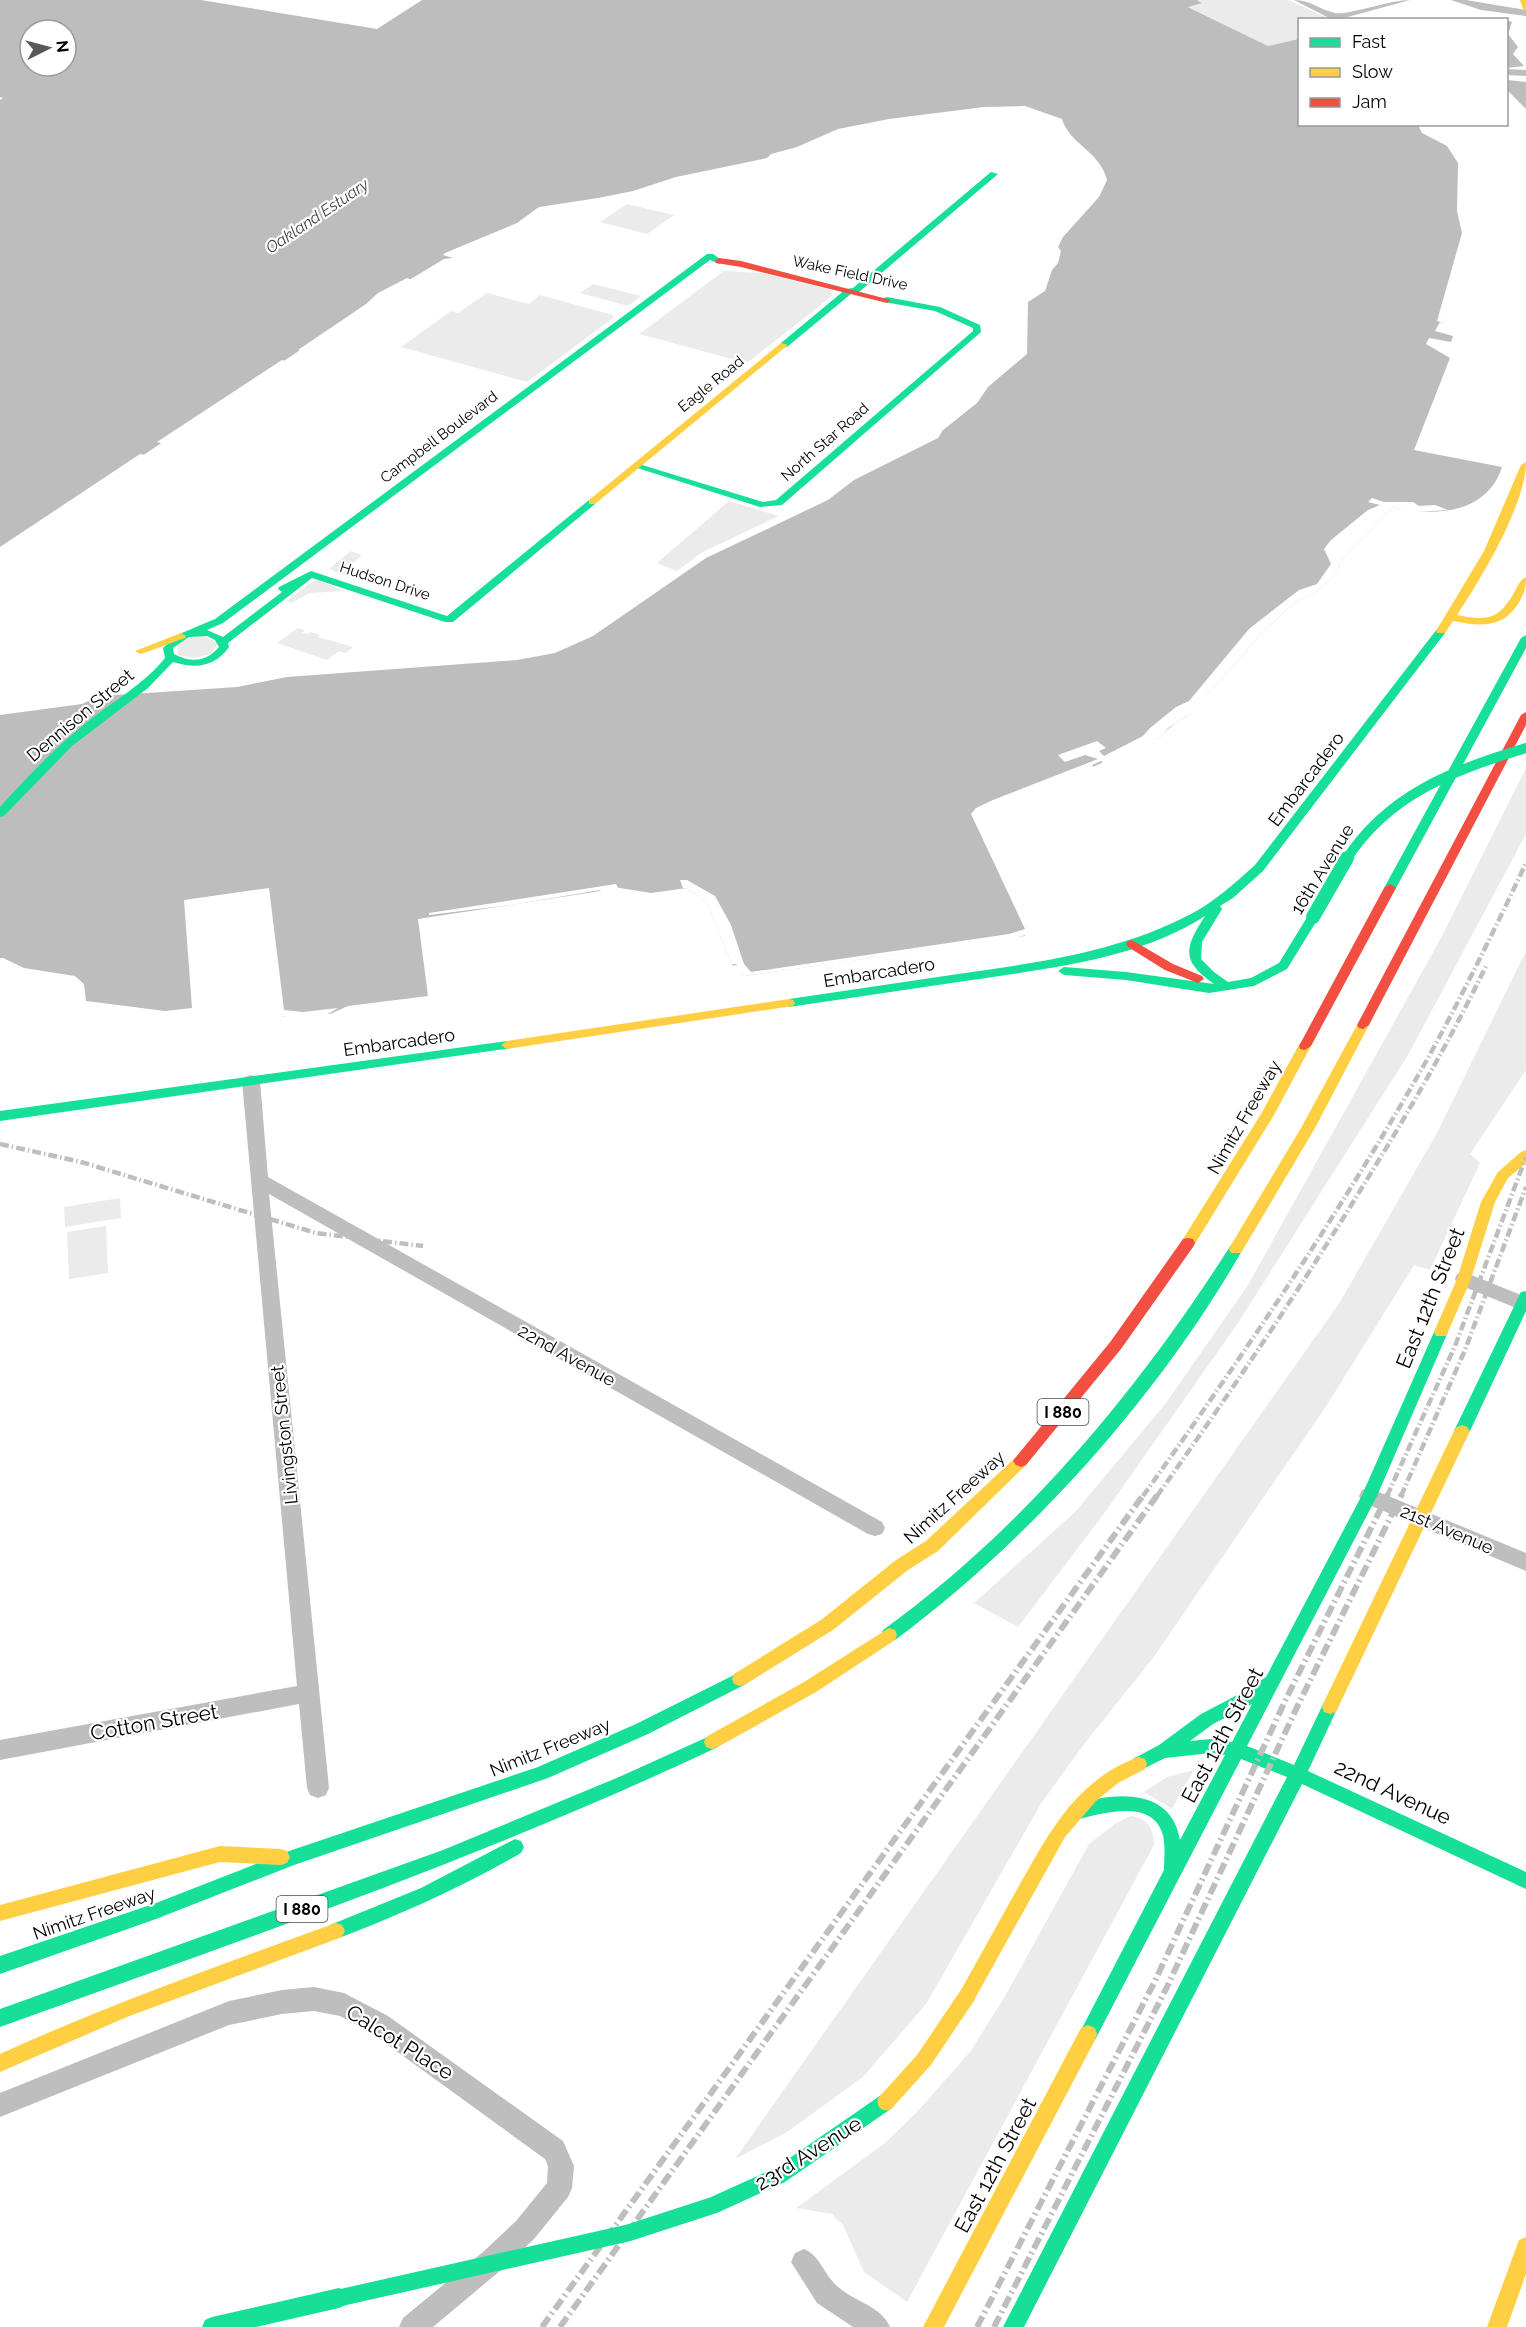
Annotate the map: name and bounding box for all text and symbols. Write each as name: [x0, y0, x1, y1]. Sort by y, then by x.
north arrow: [18, 18, 78, 78]
legend: [1298, 18, 1508, 126]
text: Fast: [1352, 31, 1386, 52]
text: N: [52, 39, 73, 54]
text: Slow: [1352, 61, 1393, 82]
text: Jam: [1352, 91, 1387, 112]
water label: Oakland Estuary: [262, 174, 373, 257]
street label: Wake Field Drive: [791, 252, 909, 294]
street label: Eagle Road: [675, 352, 747, 416]
street label: Campbell Boulevard: [377, 387, 501, 487]
street label: North Star Road: [778, 399, 872, 485]
street label: Hudson Drive: [338, 558, 433, 604]
street label: Dennison Street: [22, 664, 138, 766]
street label: Embarcadero: [1264, 728, 1348, 830]
street label: 16th Avenue: [1286, 820, 1358, 918]
street label: Embarcadero: [822, 953, 937, 991]
street label: Embarcadero: [342, 1024, 456, 1060]
street label: Nimitz Freeway: [1203, 1056, 1285, 1178]
street label: East 12th Street: [1390, 1224, 1470, 1372]
street label: 22nd Avenue: [515, 1320, 620, 1390]
street label: Livingston Street: [266, 1364, 302, 1506]
road number: I 880: [1038, 1399, 1088, 1425]
street label: Nimitz Freeway: [899, 1446, 1009, 1548]
street label: 21st Avenue: [1397, 1500, 1497, 1558]
street label: East 12th Street: [1176, 1663, 1268, 1807]
street label: Cotton Street: [88, 1698, 220, 1746]
street label: Nimitz Freeway: [487, 1713, 614, 1781]
street label: 22nd Avenue: [1331, 1754, 1455, 1830]
street label: Nimitz Freeway: [30, 1882, 158, 1944]
road number: I 880: [276, 1896, 328, 1922]
street label: Calcot Place: [342, 1999, 458, 2085]
street label: East 12th Street: [949, 2093, 1041, 2237]
street label: 23rd Avenue: [750, 2110, 866, 2196]

